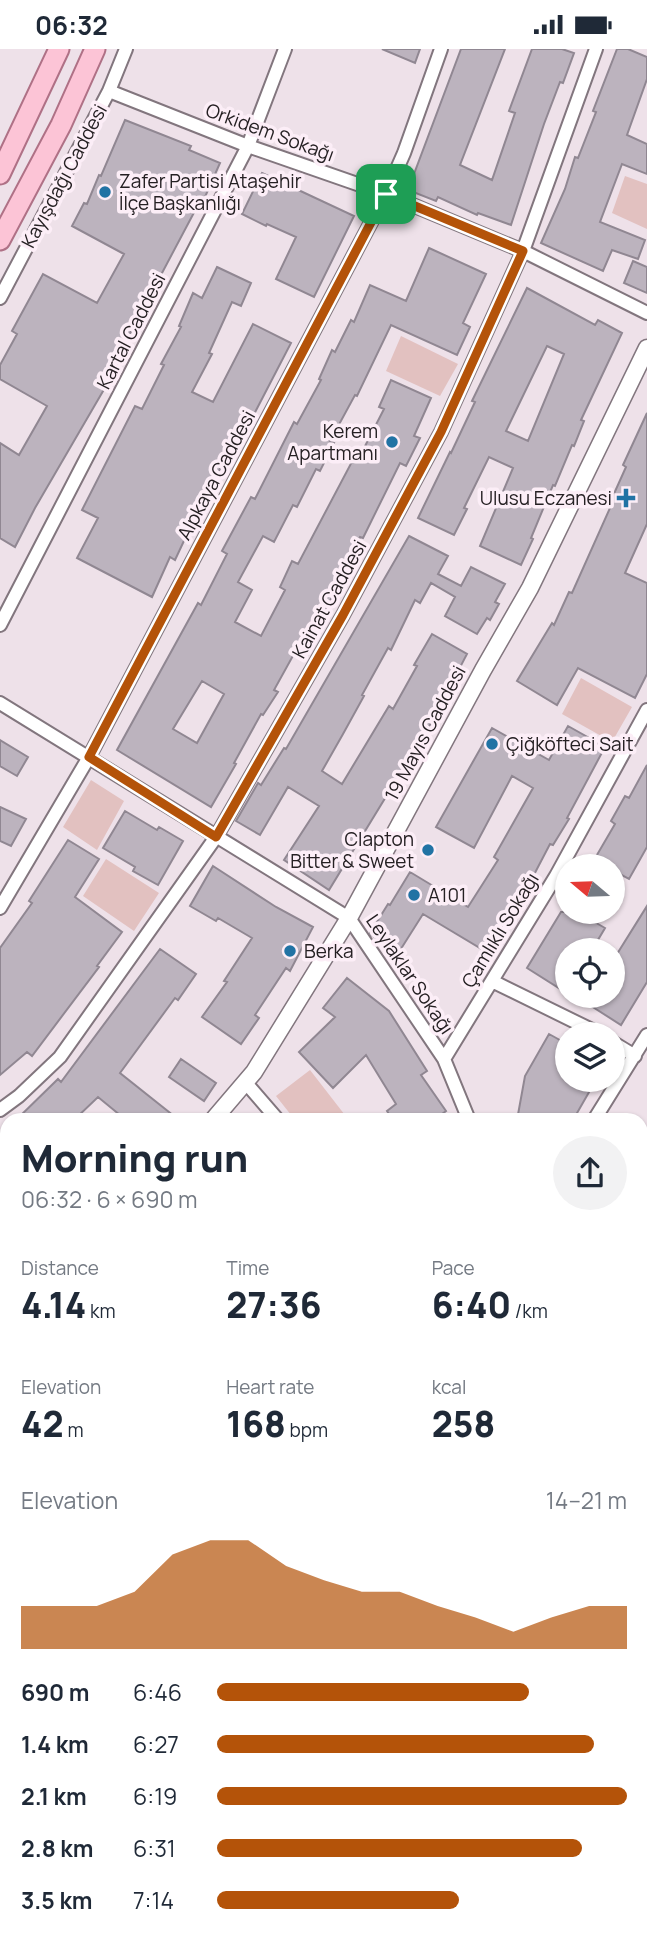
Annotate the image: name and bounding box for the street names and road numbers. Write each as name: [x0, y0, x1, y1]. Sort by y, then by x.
street label: Orkidem Sokağı: [202, 97, 338, 167]
street label: Kayışdağı Caddesi: [15, 100, 113, 252]
street label: Kartal Caddesi: [91, 268, 171, 394]
street label: Alpkaya Caddesi: [171, 406, 261, 544]
street label: Kainat Caddesi: [286, 535, 372, 663]
street label: 19 Mayıs Caddesi: [378, 661, 472, 805]
street label: Çamlıklı Sokağı: [455, 868, 545, 992]
street label: Leylaklar Sokağı: [360, 909, 460, 1039]

